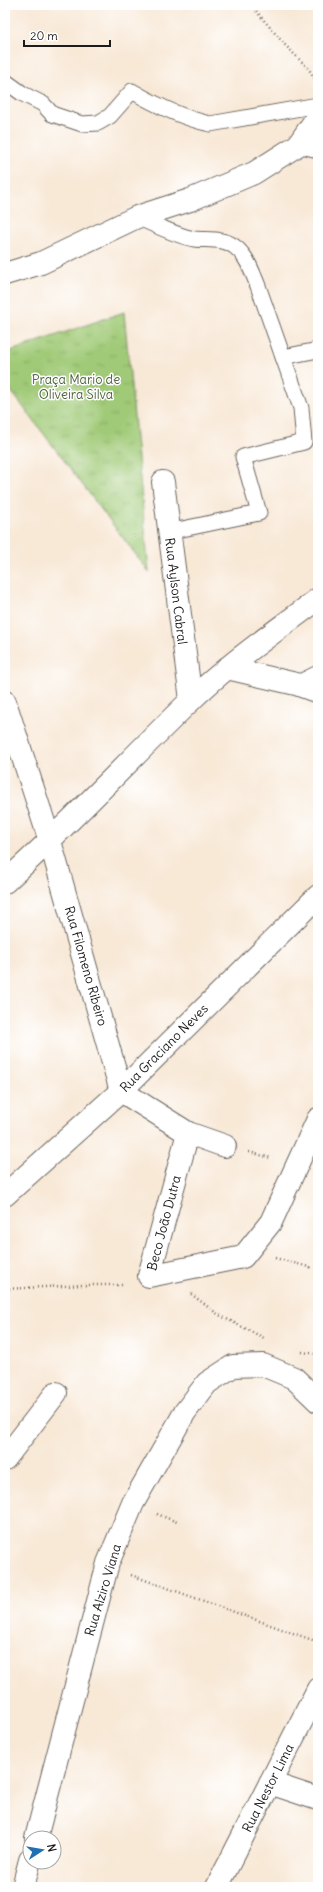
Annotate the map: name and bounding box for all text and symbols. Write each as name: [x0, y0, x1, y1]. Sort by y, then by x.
scale bar: [24, 22, 110, 48]
text: 20 m: [30, 28, 58, 43]
park label: Praça Mario de Oliveira Silva: [32, 371, 120, 403]
street label: Rua Aylson Cabral: [161, 537, 191, 645]
street label: Rua Filomeno Ribeiro: [61, 904, 111, 1028]
street label: Rua Graciano Neves: [116, 1000, 212, 1096]
street label: Beco João Dutra: [143, 1174, 185, 1272]
street label: Rua Alziro Viana: [81, 1542, 125, 1638]
street label: Rua Nestor Lima: [238, 1741, 298, 1835]
north arrow: [22, 1830, 62, 1870]
text: N: [44, 1843, 59, 1853]

